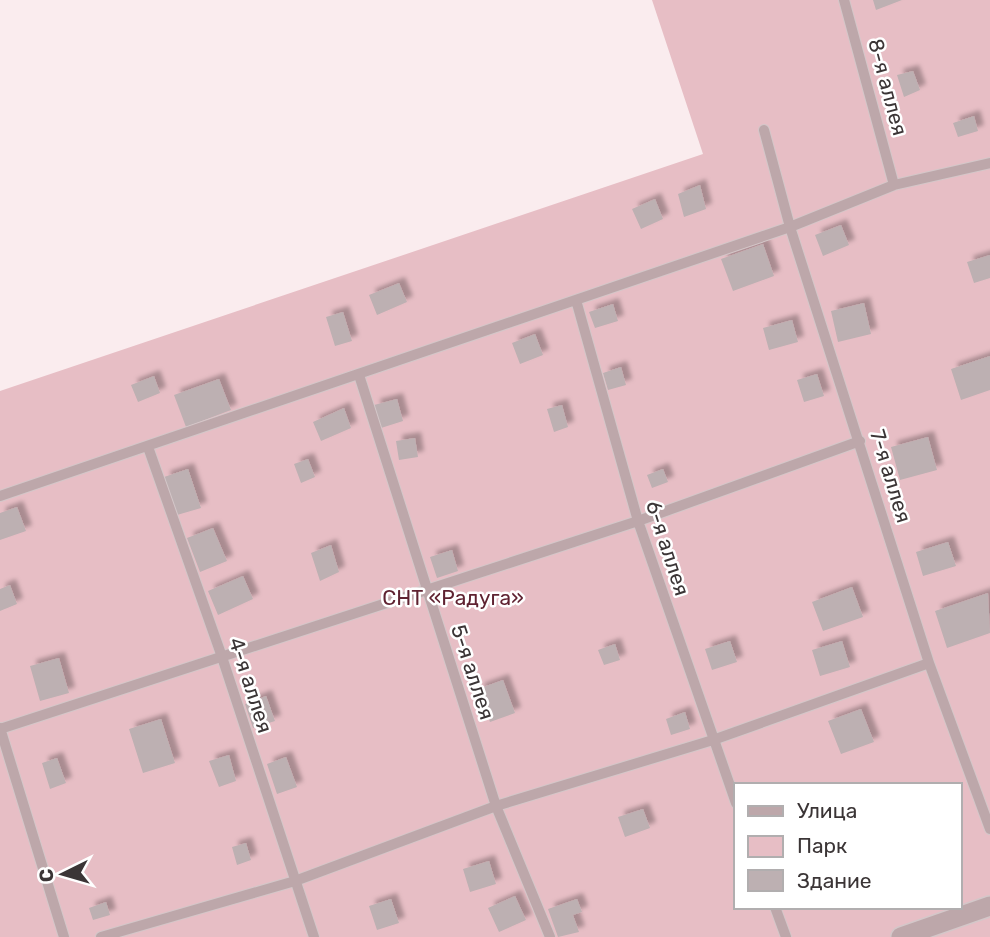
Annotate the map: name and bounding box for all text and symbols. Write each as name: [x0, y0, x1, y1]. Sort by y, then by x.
street label: 8-я аллея: [863, 36, 913, 138]
street label: 7-я аллея: [865, 426, 917, 526]
street label: 6-я аллея: [641, 497, 695, 599]
park label: СНТ «Радуга»: [382, 585, 524, 610]
street label: 5-я аллея: [446, 621, 500, 723]
street label: 4-я аллея: [224, 634, 278, 736]
legend: [734, 783, 962, 909]
text: Улица: [797, 798, 857, 823]
text: Парк: [797, 833, 847, 858]
north arrow: [28, 839, 98, 909]
text: С: [35, 868, 59, 883]
text: Здание: [797, 868, 872, 893]

